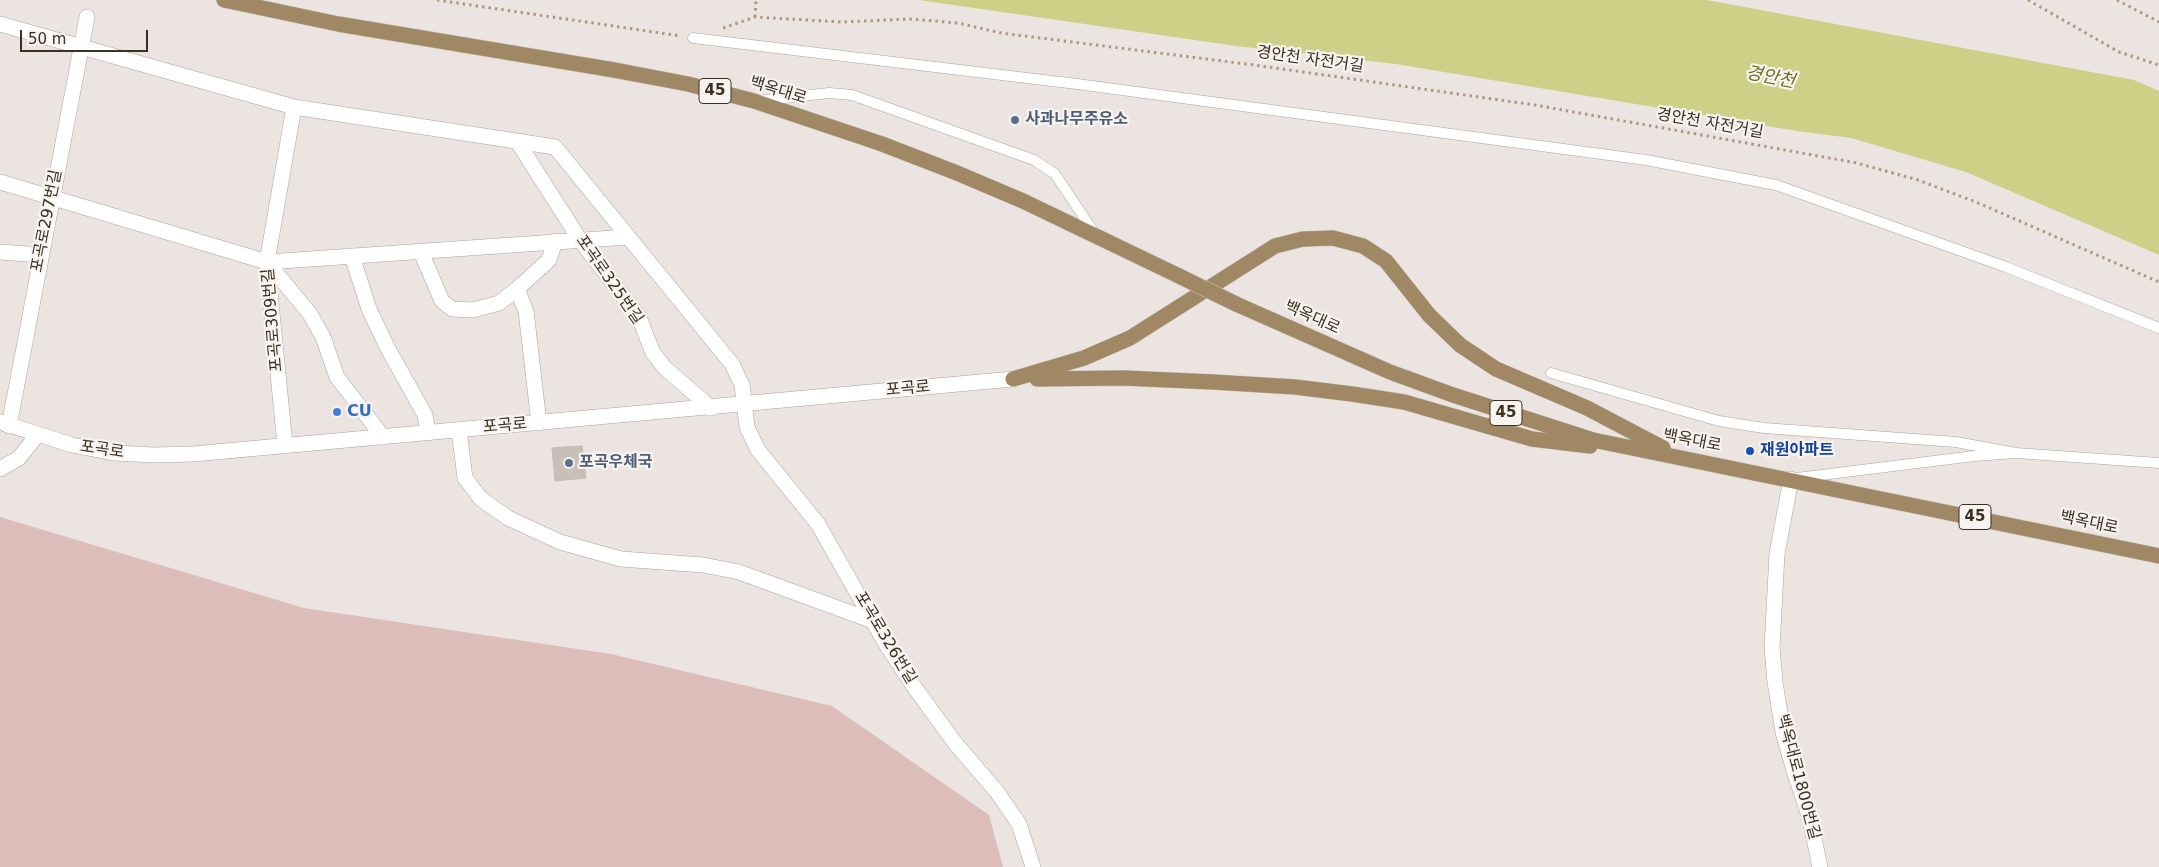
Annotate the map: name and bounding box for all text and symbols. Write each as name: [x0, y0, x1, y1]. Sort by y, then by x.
scale bar: [22, 20, 150, 52]
text: 50 m: [28, 30, 66, 48]
street label: 경안천 자전거길: [1255, 43, 1365, 77]
water label: 경안천: [1744, 63, 1796, 93]
street label: 백옥대로: [747, 73, 809, 109]
road number: 45: [699, 78, 731, 104]
street label: 경안천 자전거길: [1655, 105, 1765, 143]
place label: 사과나무주유소: [1025, 110, 1128, 130]
marker: 사과나무주유소: [1009, 114, 1021, 126]
street label: 포곡로297번길: [28, 168, 66, 274]
street label: 포곡로325번길: [571, 232, 647, 328]
street label: 포곡로309번길: [259, 267, 287, 373]
street label: 백옥대로: [1281, 297, 1343, 339]
street label: 포곡로: [885, 378, 931, 400]
road number: 45: [1490, 400, 1522, 426]
place label: CU: [347, 402, 372, 422]
marker: CU: [331, 406, 343, 418]
street label: 포곡로: [482, 415, 528, 437]
street label: 백옥대로: [1661, 426, 1723, 456]
street label: 포곡로: [79, 437, 125, 463]
place label: 재원아파트: [1760, 441, 1834, 461]
marker: 재원아파트: [1744, 445, 1756, 457]
place label: 포곡우체국: [579, 453, 653, 473]
marker: 포곡우체국: [563, 457, 575, 469]
road number: 45: [1959, 504, 1991, 530]
street label: 백옥대로: [2058, 507, 2120, 539]
street label: 포곡로326번길: [850, 588, 920, 688]
street label: 백옥대로1800번길: [1772, 712, 1824, 842]

